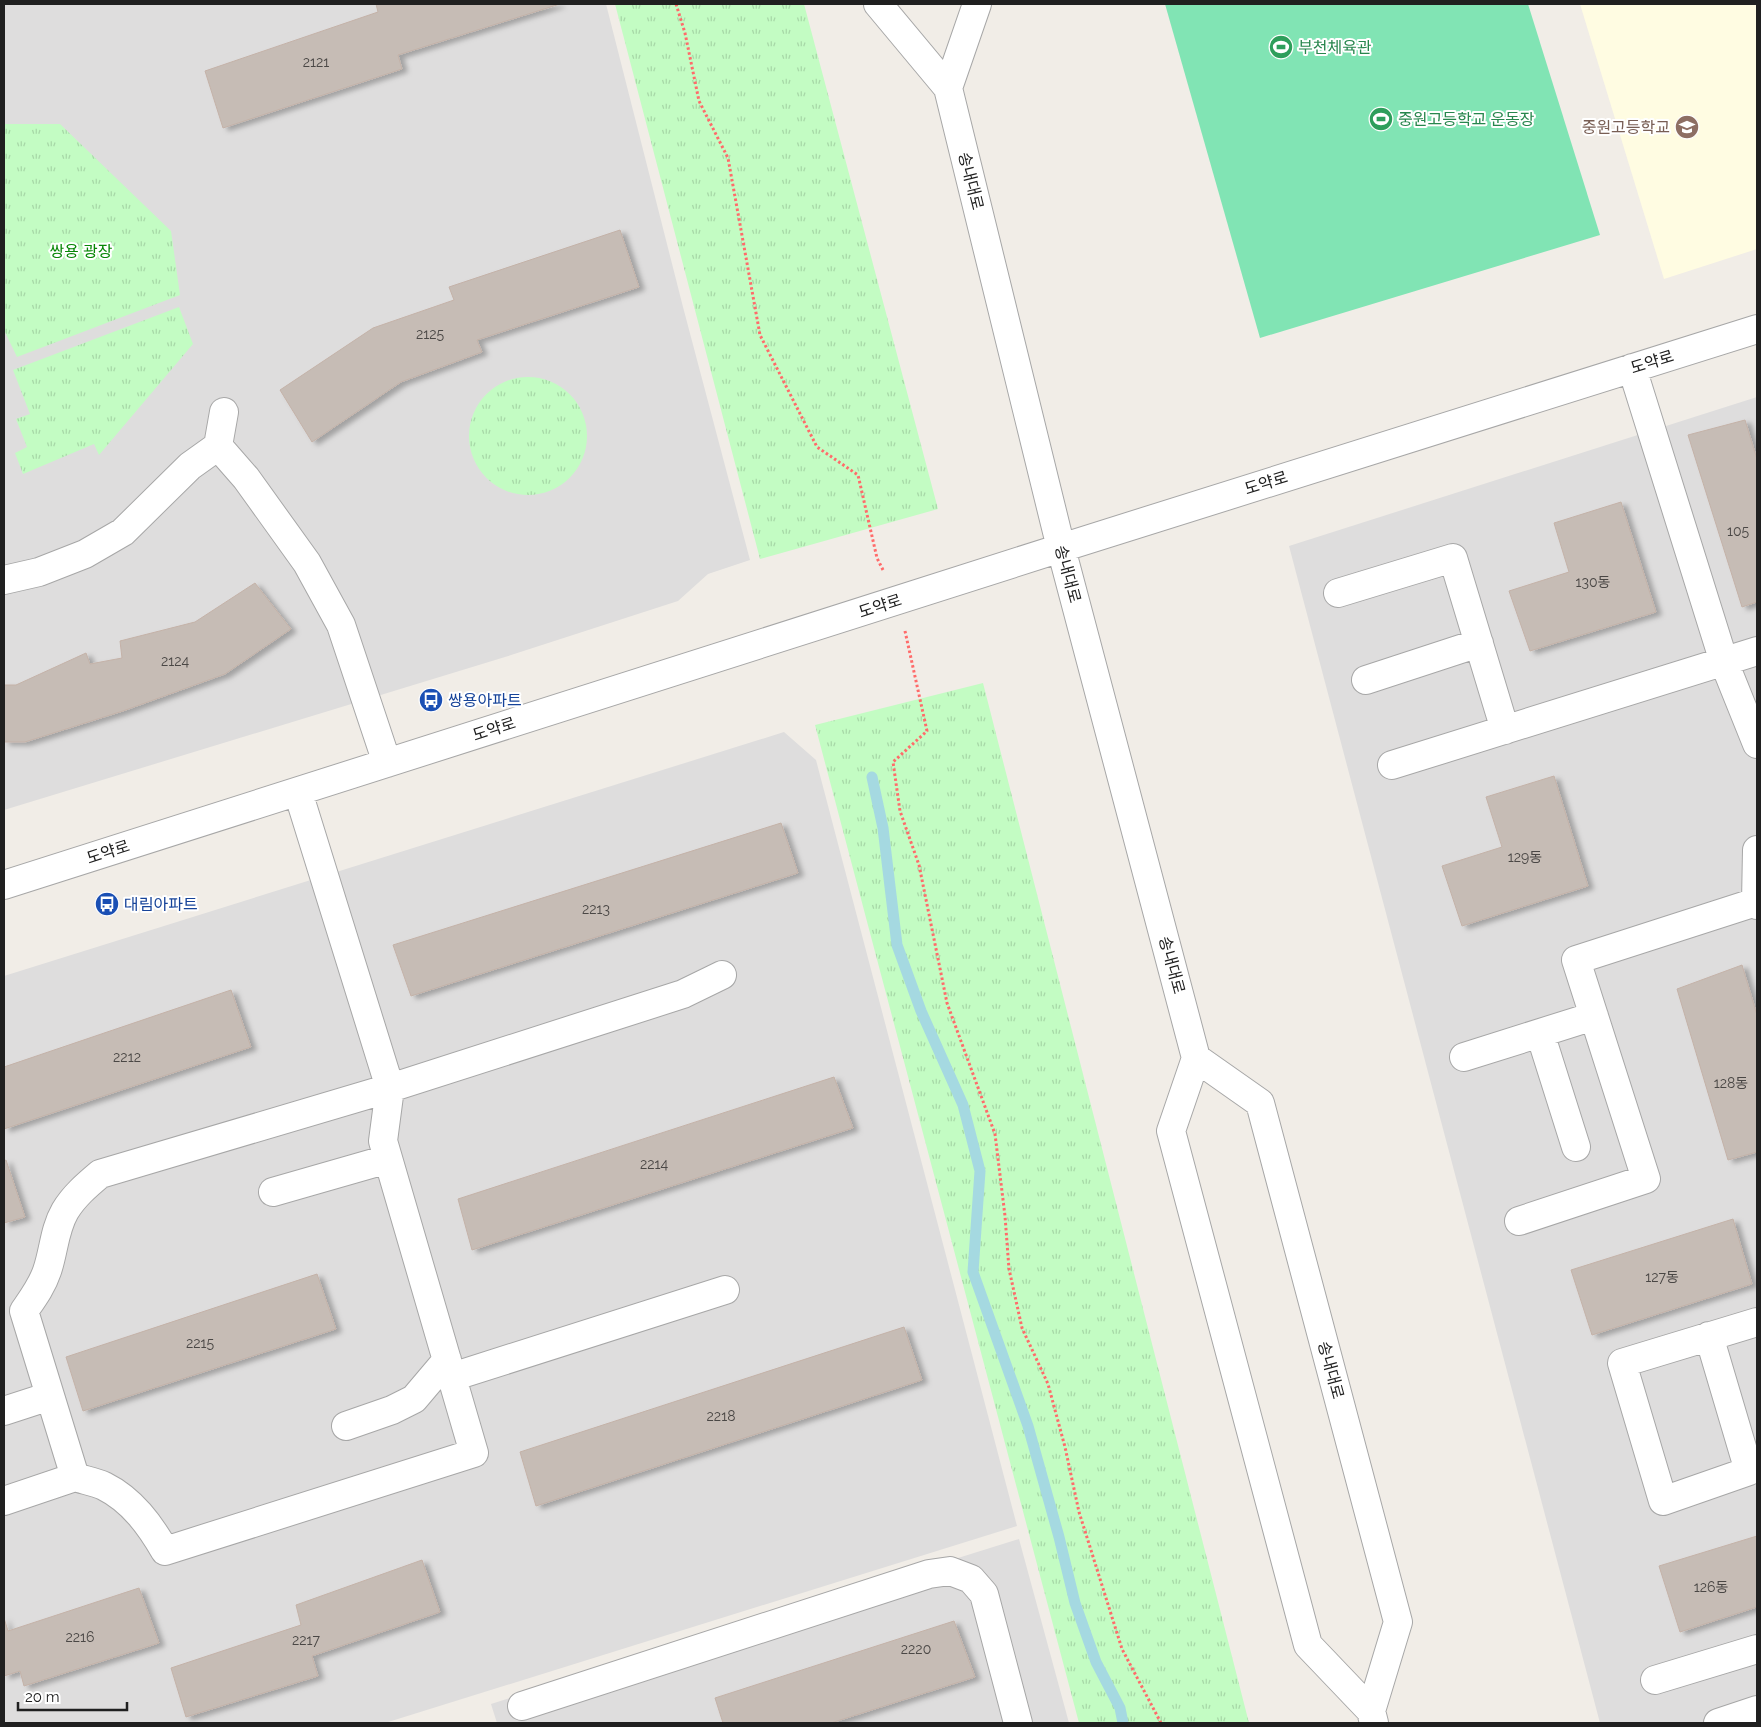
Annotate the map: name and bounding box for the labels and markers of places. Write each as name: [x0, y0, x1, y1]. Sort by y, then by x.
sports icon: 부천체육관: [1268, 34, 1294, 60]
place label: 부천체육관: [1298, 38, 1372, 57]
sports icon: 중원고등학교 운동장: [1368, 106, 1394, 132]
place label: 중원고등학교 운동장: [1398, 110, 1535, 129]
school or university icon: 중원고등학교: [1674, 114, 1700, 140]
place label: 중원고등학교: [1582, 118, 1670, 137]
bus stop icon: 쌍용아파트: [418, 687, 444, 713]
place label: 쌍용아파트: [448, 691, 522, 710]
bus stop icon: 대림아파트: [94, 891, 120, 917]
place label: 대림아파트: [124, 895, 198, 914]

